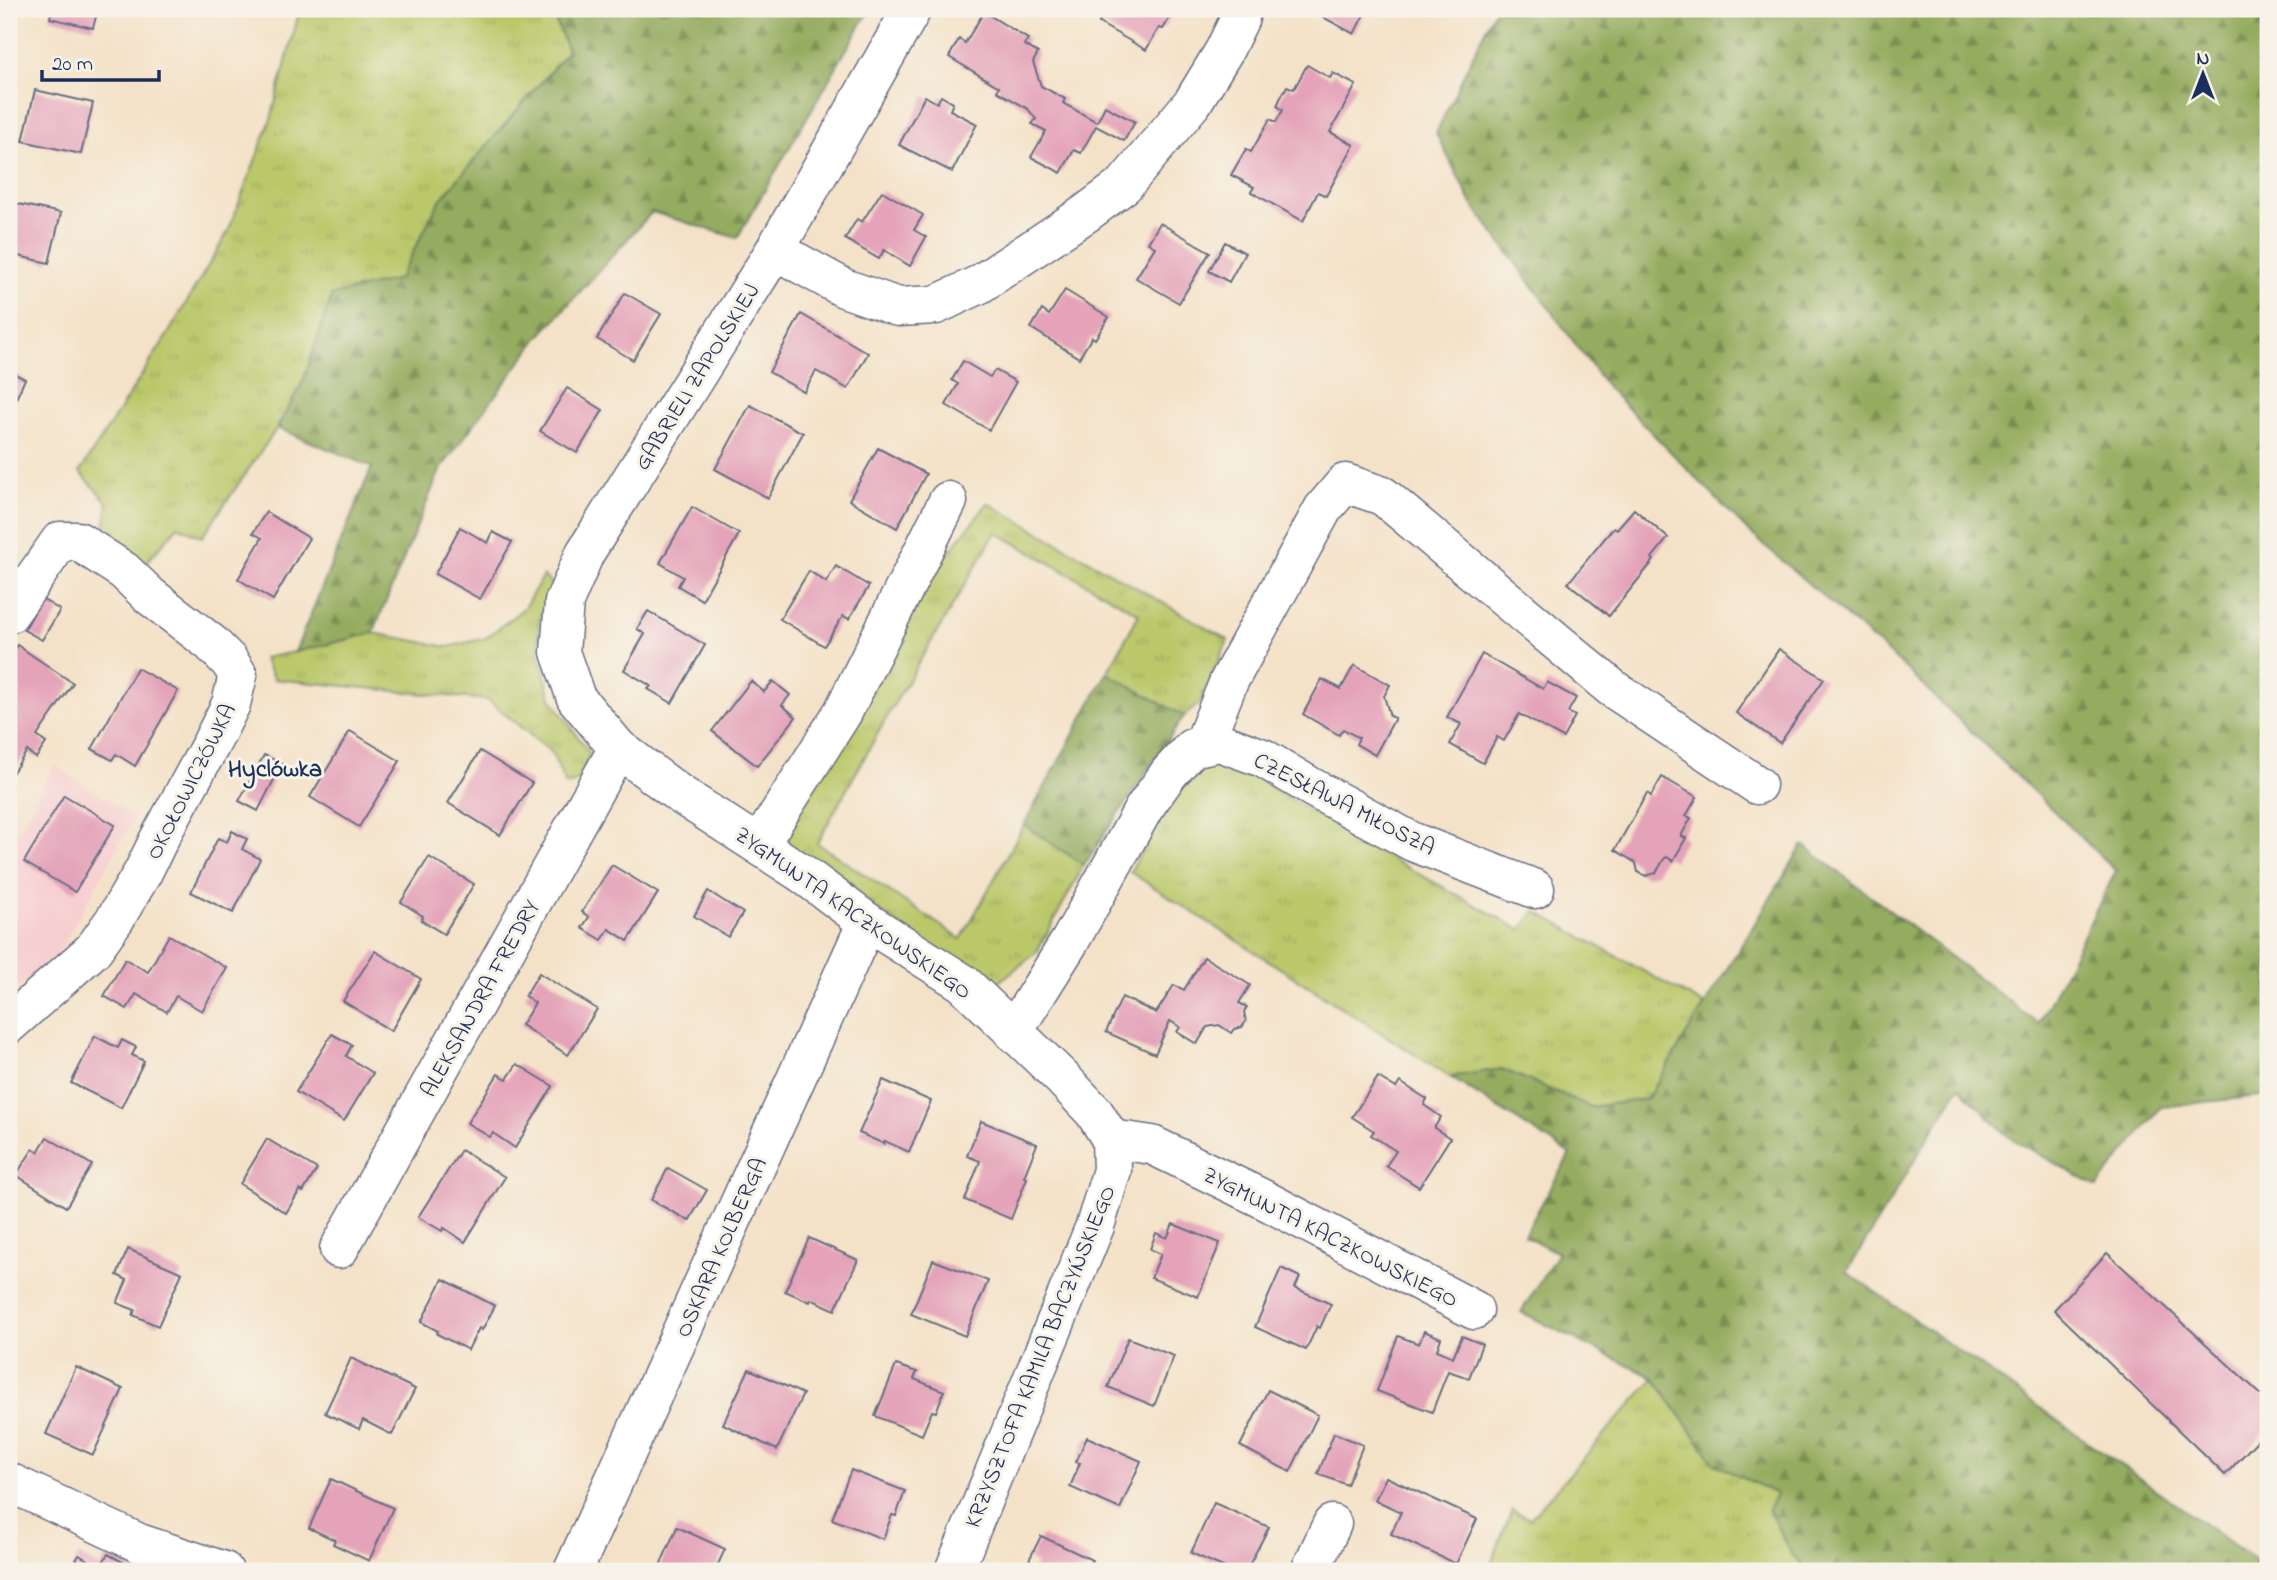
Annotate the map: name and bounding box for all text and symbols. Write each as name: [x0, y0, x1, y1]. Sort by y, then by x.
scale bar: [42, 38, 159, 82]
north arrow: [2168, 38, 2238, 108]
text: N: [2197, 46, 2210, 73]
text: 20 m: [52, 50, 93, 80]
street label: GABRIELI ZAPOLSKIEJ: [627, 277, 769, 477]
street label: OKOŁOWICZÓWKA: [139, 698, 246, 866]
street label: CZESŁAWA MIŁOSZA: [1247, 745, 1440, 865]
district label: Hyclówka: [228, 753, 322, 789]
street label: ZYGMUNTA KACZKOWSKIEGO: [727, 819, 978, 1009]
street label: ALEKSANDRA FREDRY: [413, 894, 549, 1104]
street label: OSKARA KOLBERGA: [668, 1153, 777, 1343]
street label: ZYGMUNTA KACZKOWSKIEGO: [1196, 1159, 1463, 1317]
street label: KRZYSZTOFA KAMILA BACZYŃSKIEGO: [957, 1181, 1125, 1533]

